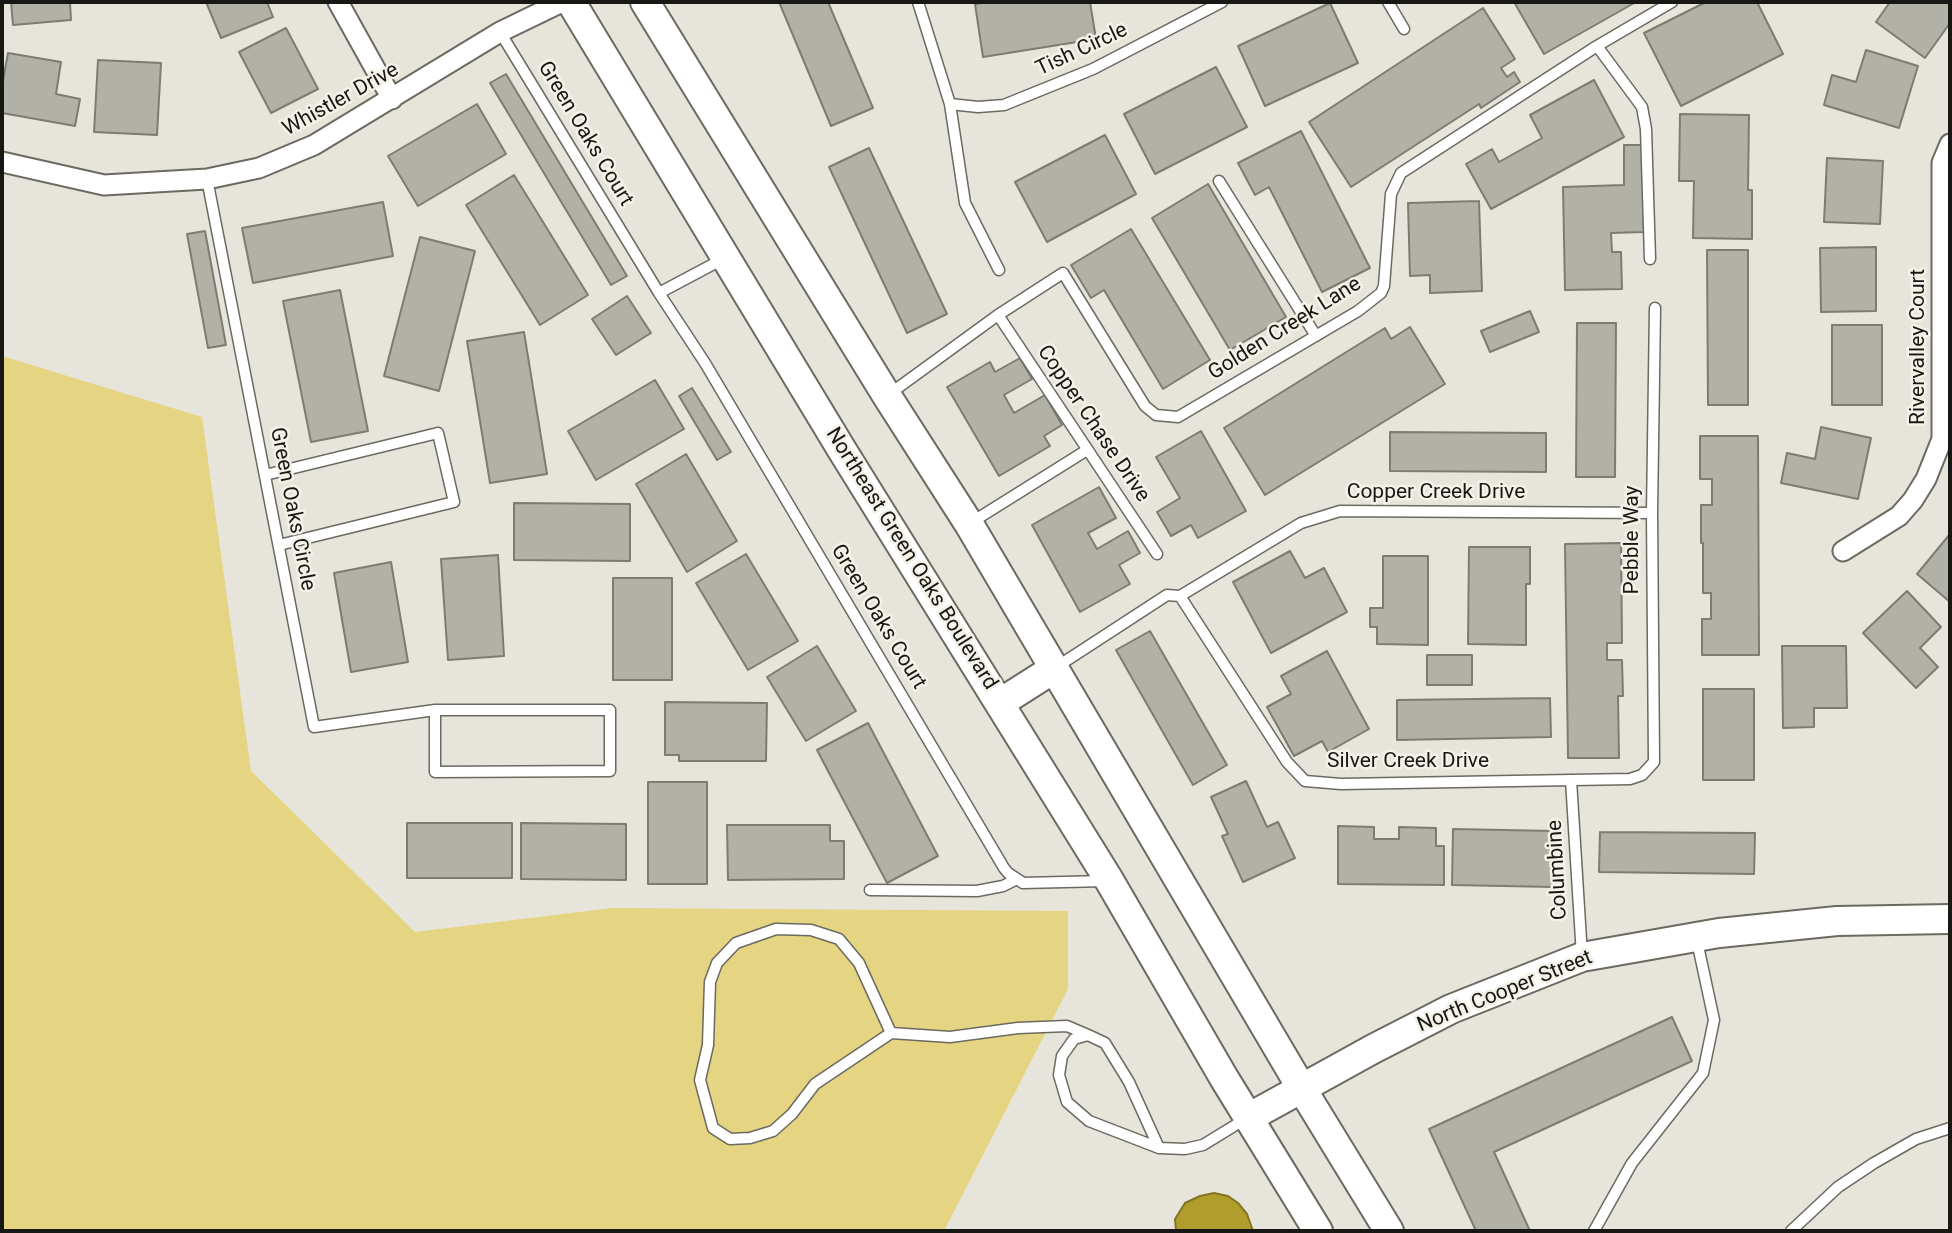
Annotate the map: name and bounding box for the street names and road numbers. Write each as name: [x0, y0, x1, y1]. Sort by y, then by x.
street label: Tish Circle: [1032, 18, 1132, 82]
street label: Green Oaks Court: [532, 57, 638, 211]
street label: Whistler Drive: [279, 58, 403, 142]
street label: Rivervalley Court: [1906, 269, 1932, 425]
street label: Golden Creek Lane: [1204, 272, 1366, 386]
street label: Copper Chase Drive: [1031, 341, 1155, 507]
street label: Northeast Green Oaks Boulevard: [820, 423, 1002, 695]
street label: Green Oaks Circle: [264, 425, 320, 593]
street label: Copper Creek Drive: [1347, 480, 1525, 506]
street label: Pebble Way: [1620, 486, 1646, 594]
street label: Green Oaks Court: [825, 540, 931, 694]
street label: Silver Creek Drive: [1327, 749, 1489, 775]
street label: Columbine: [1543, 819, 1573, 921]
street label: North Cooper Street: [1414, 945, 1596, 1039]

